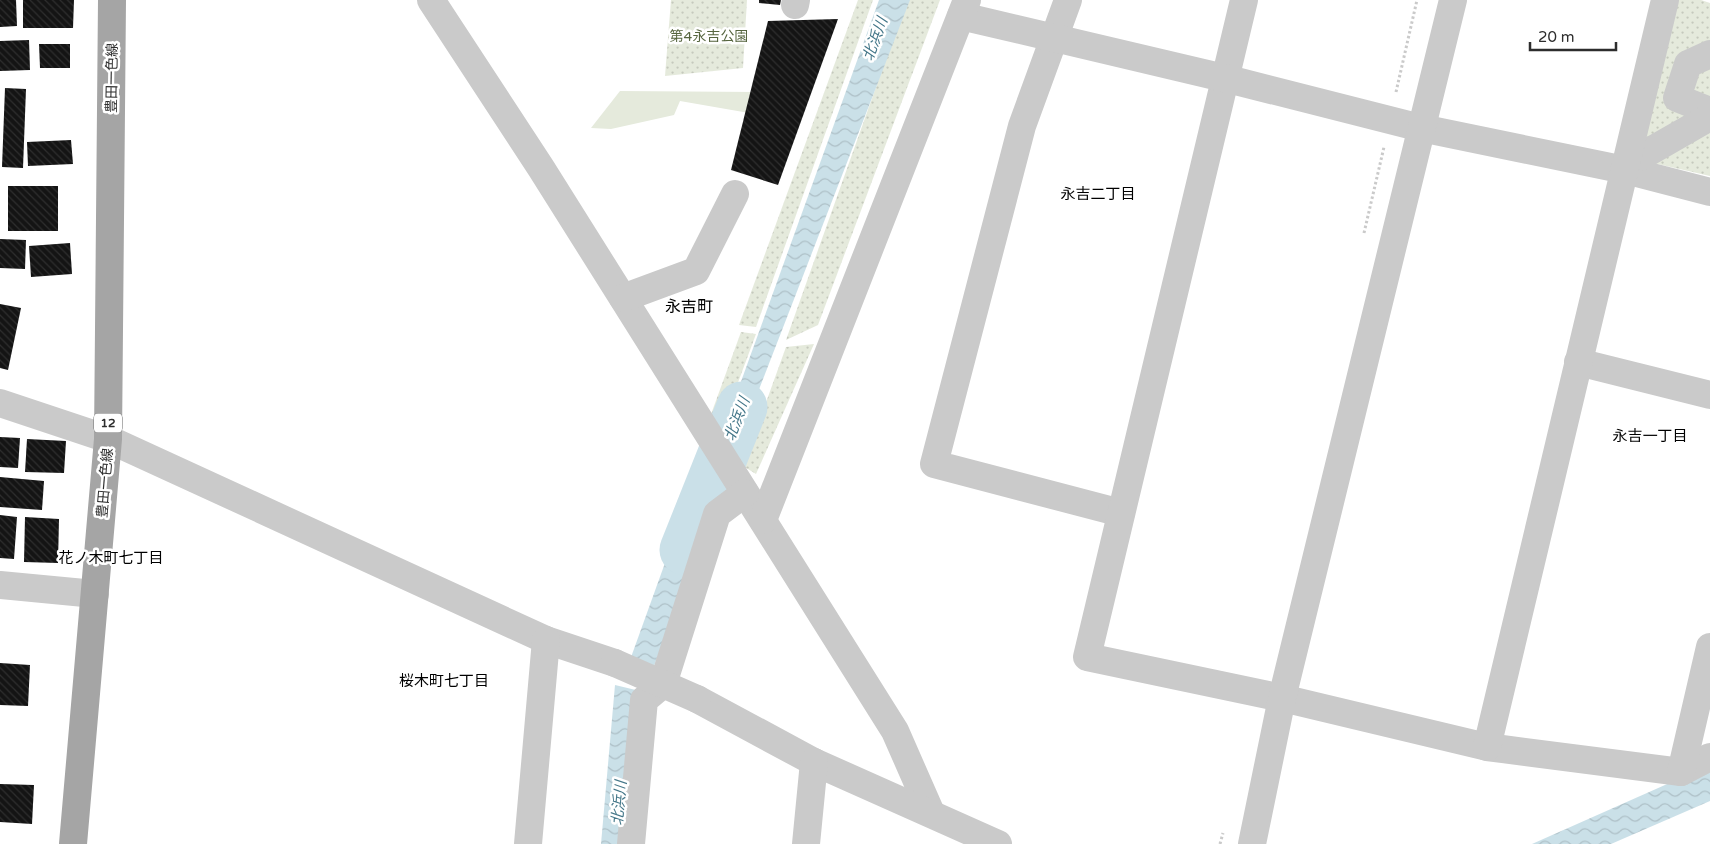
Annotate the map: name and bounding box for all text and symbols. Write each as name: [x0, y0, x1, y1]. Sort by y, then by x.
water label: 北浜川: [859, 13, 892, 63]
scale bar: [1530, 20, 1616, 52]
park label: 第4永吉公園: [670, 28, 748, 45]
text: 20 m: [1538, 28, 1575, 46]
street label: 豊田一色線: [103, 43, 121, 113]
district label: 永吉二丁目: [1060, 185, 1136, 203]
district label: 永吉町: [665, 297, 713, 317]
water label: 北浜川: [721, 393, 754, 443]
road number: 12: [94, 413, 122, 432]
district label: 永吉一丁目: [1612, 427, 1688, 445]
street label: 豊田一色線: [93, 447, 117, 519]
district label: 花ノ木町七丁目: [58, 549, 164, 567]
district label: 桜木町七丁目: [399, 672, 489, 690]
water label: 北浜川: [608, 778, 630, 826]

